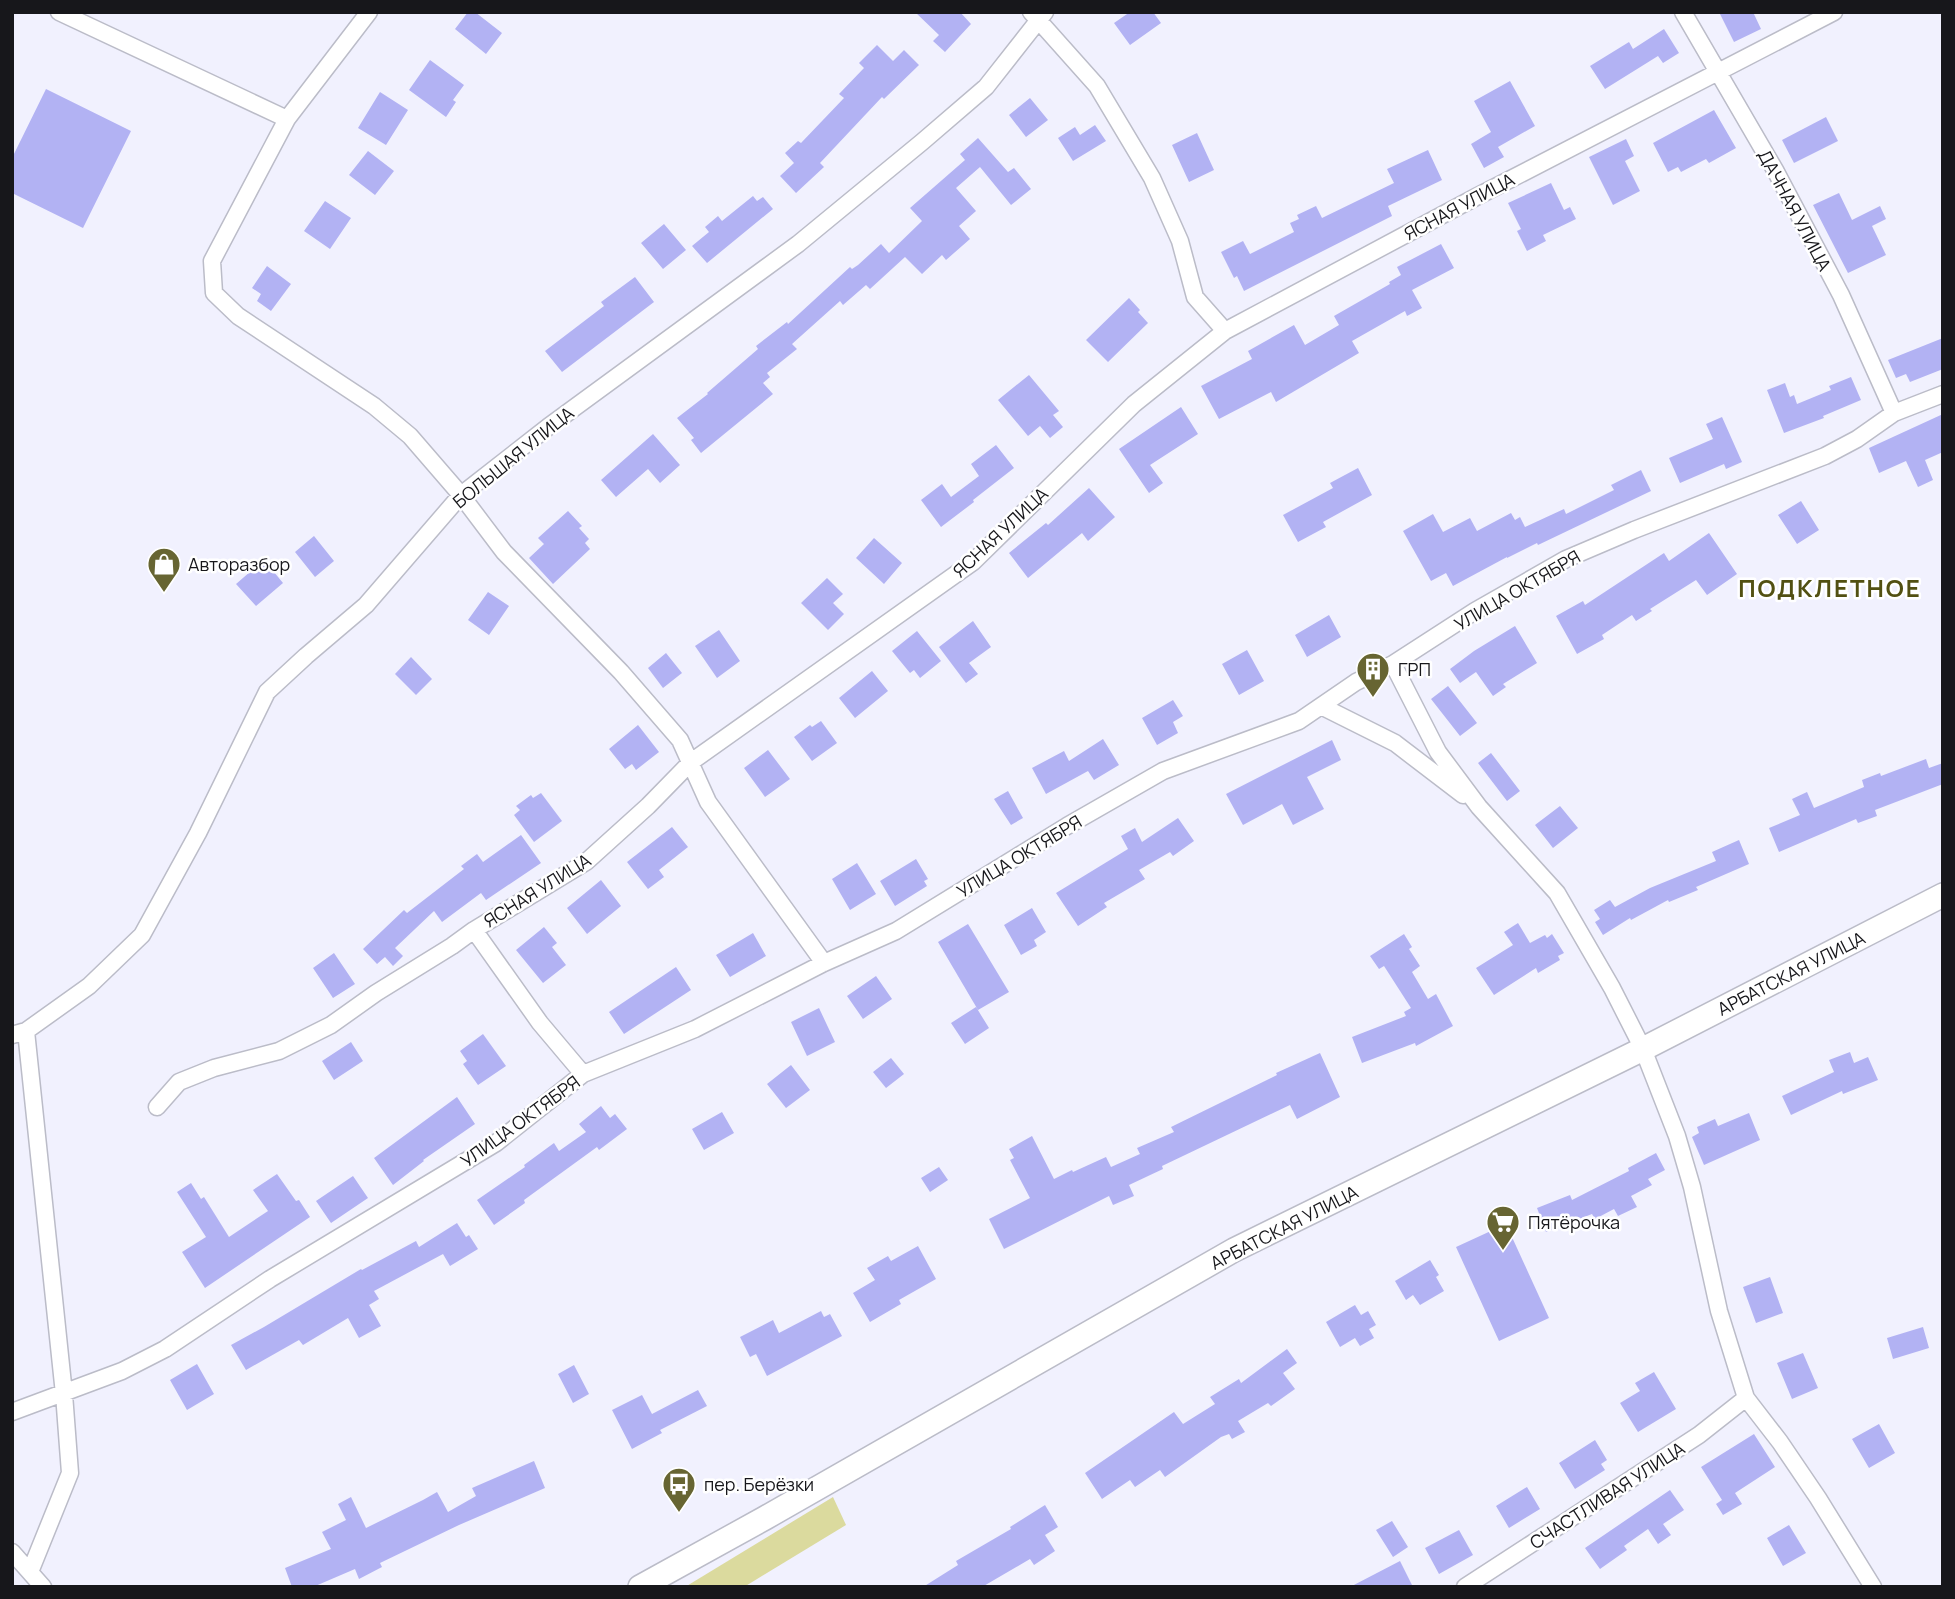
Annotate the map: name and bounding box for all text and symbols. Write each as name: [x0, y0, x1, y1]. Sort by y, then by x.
street label: ДАЧНАЯ УЛИЦА: [1753, 145, 1837, 275]
street label: ЯСНАЯ УЛИЦА: [1399, 166, 1519, 245]
street label: БОЛЬШАЯ УЛИЦА: [448, 400, 579, 513]
street label: ЯСНАЯ УЛИЦА: [947, 481, 1053, 582]
street label: УЛИЦА ОКТЯБРЯ: [1450, 544, 1584, 636]
shop icon: Авторазбор: [145, 545, 183, 594]
place label: Авторазбор: [188, 552, 290, 576]
district label: ПОДКЛЕТНОЕ: [1738, 571, 1922, 604]
building icon: ГРП: [1354, 650, 1392, 699]
place label: ГРП: [1398, 657, 1431, 681]
street label: УЛИЦА ОКТЯБРЯ: [952, 809, 1086, 903]
street label: ЯСНАЯ УЛИЦА: [479, 847, 596, 933]
street label: АРБАТСКАЯ УЛИЦА: [1713, 925, 1870, 1021]
street label: УЛИЦА ОКТЯБРЯ: [456, 1070, 584, 1172]
street label: АРБАТСКАЯ УЛИЦА: [1206, 1179, 1363, 1275]
supermarket icon: Пятёрочка: [1484, 1203, 1522, 1252]
place label: Пятёрочка: [1528, 1210, 1620, 1234]
street label: СЧАСТЛИВАЯ УЛИЦА: [1525, 1436, 1690, 1554]
bus stop icon: пер. Берёзки: [660, 1465, 698, 1514]
place label: пер. Берёзки: [704, 1472, 814, 1496]

